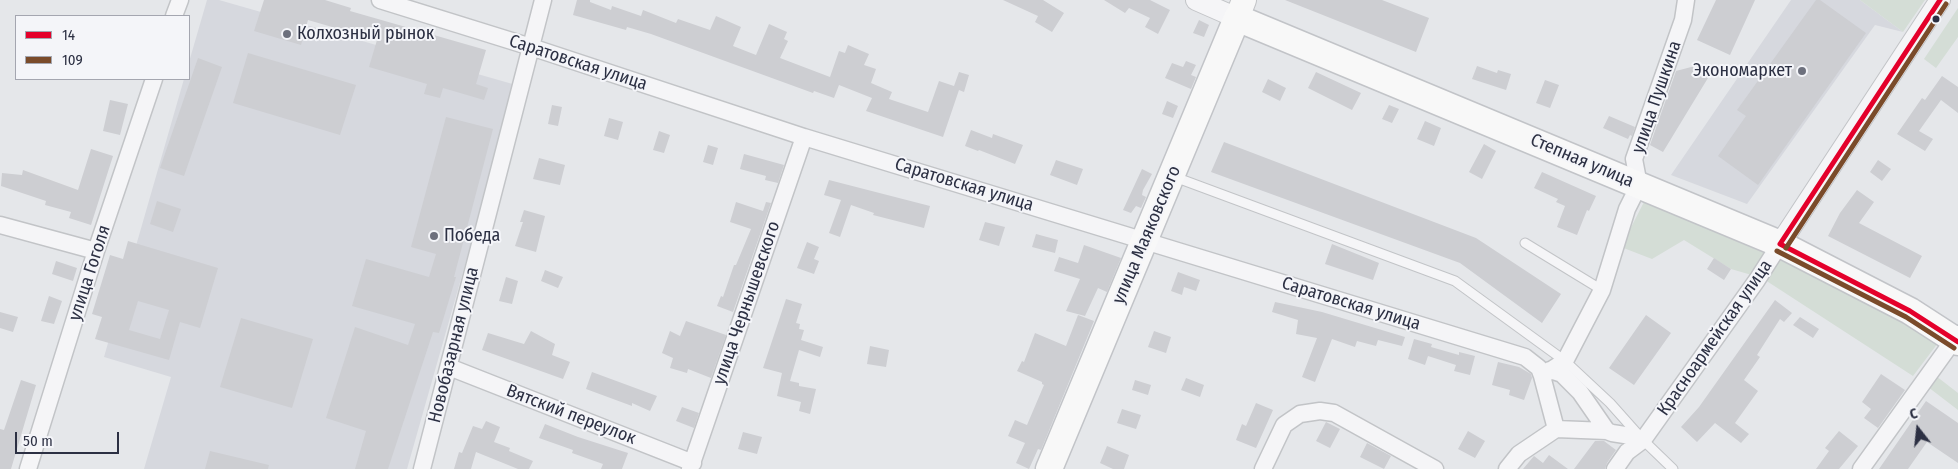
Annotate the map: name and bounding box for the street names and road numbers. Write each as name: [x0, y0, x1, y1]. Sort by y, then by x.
street label: Саратовская улица: [506, 30, 650, 96]
street label: улица Пушкина: [1628, 38, 1686, 156]
street label: Степная улица: [1527, 130, 1637, 192]
street label: Саратовская улица: [892, 154, 1036, 216]
street label: улица Маяковского: [1108, 163, 1186, 307]
street label: улица Чернышевского: [709, 218, 785, 388]
street label: улица Гоголя: [64, 222, 116, 324]
street label: Красноармейская улица: [1653, 256, 1777, 420]
street label: Новобазарная улица: [424, 265, 484, 425]
street label: Саратовская улица: [1279, 273, 1423, 335]
street label: Вятский переулок: [503, 380, 639, 450]

